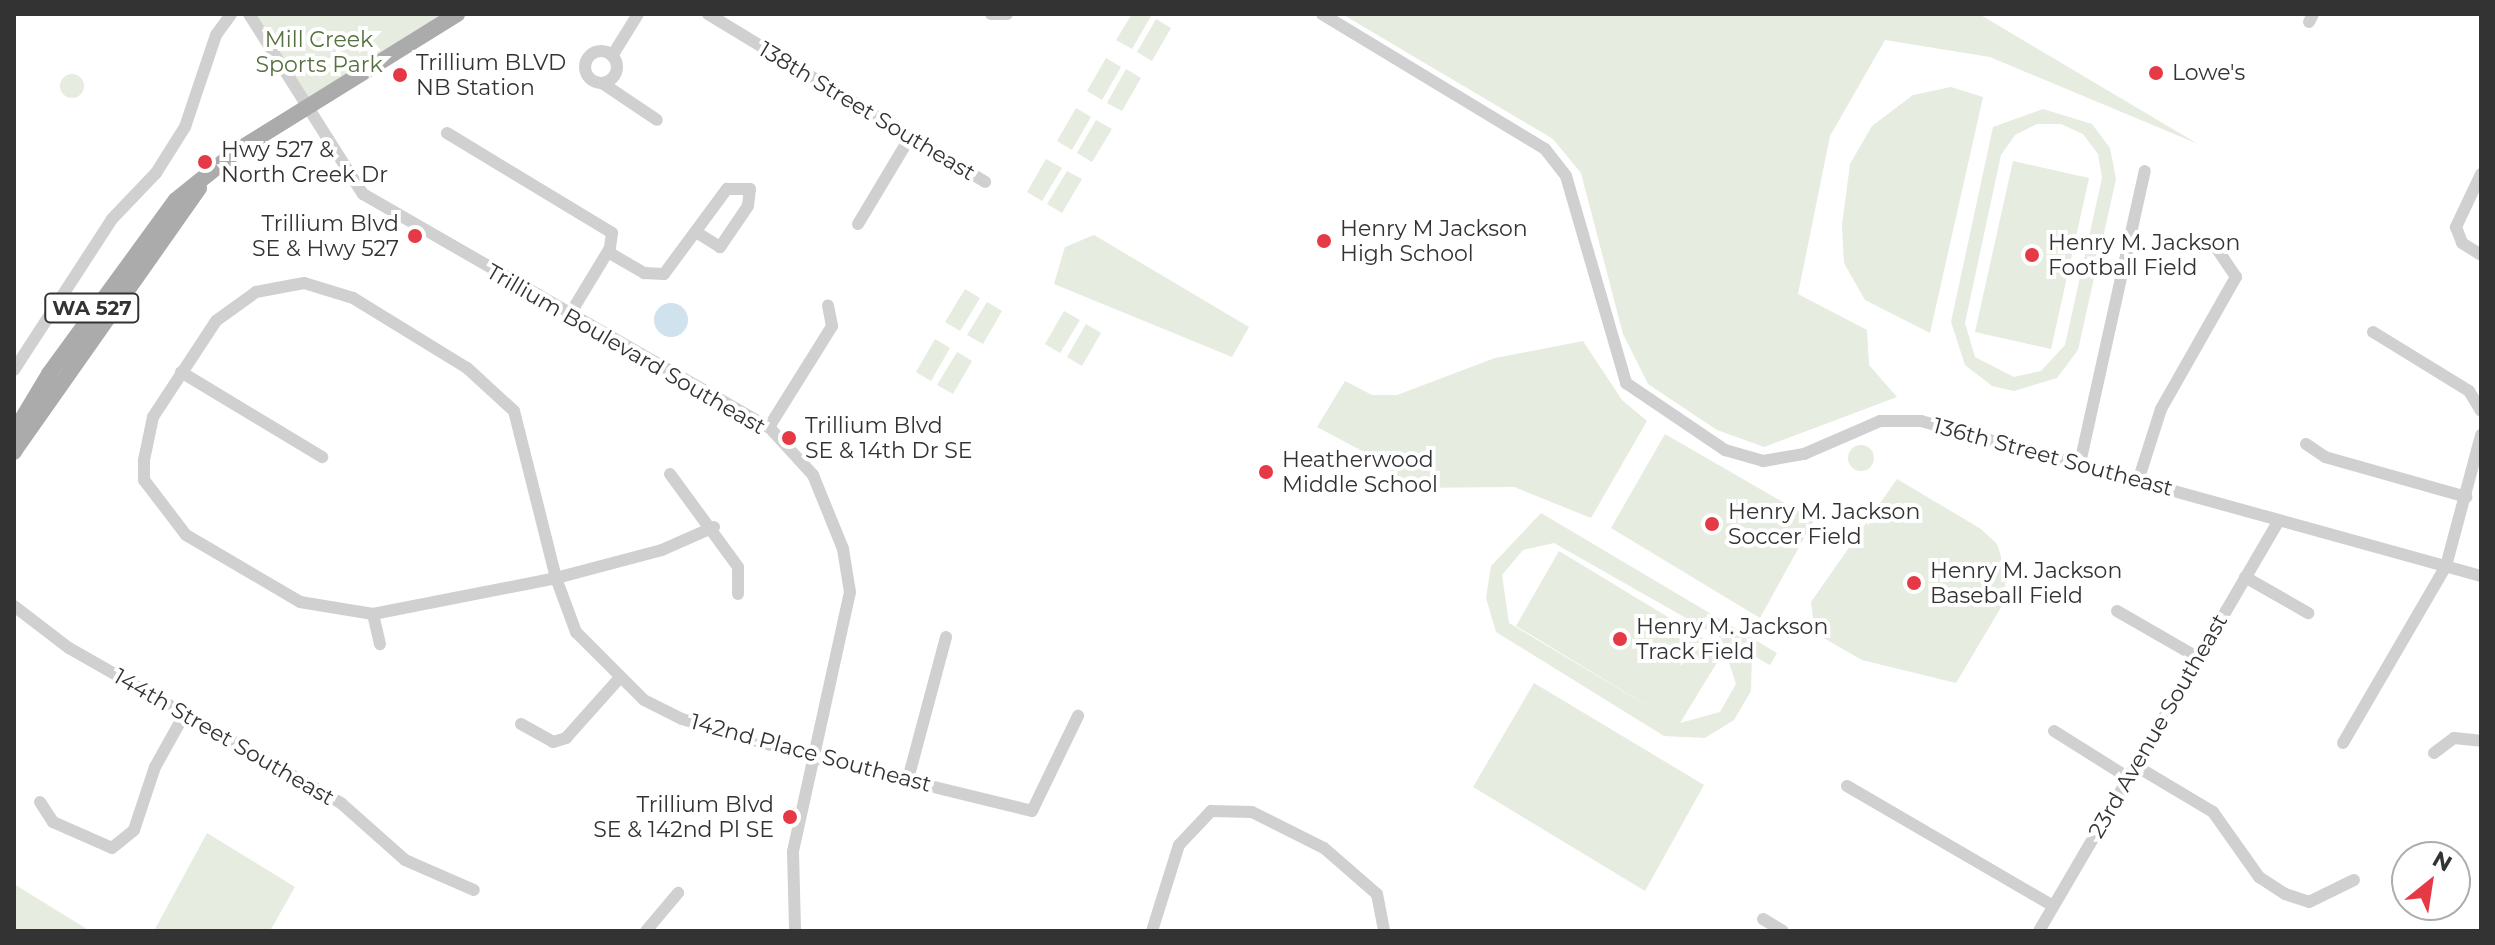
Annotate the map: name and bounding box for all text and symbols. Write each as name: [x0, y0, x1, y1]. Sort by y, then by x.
park label: Mill Creek Sports Park: [255, 26, 383, 78]
street label: 138th Street Southeast: [754, 36, 980, 186]
place label: Trillium BLVD NB Station: [416, 49, 566, 100]
place label: Lowe's: [2172, 60, 2245, 86]
marker: Lowe's: [2147, 64, 2165, 82]
marker: Trillium BLVD NB Station: [391, 66, 409, 84]
place label: Hwy 527 & North Creek Dr: [221, 136, 388, 188]
marker: Hwy 527 & North Creek Dr: [196, 153, 214, 171]
place label: Trillium Blvd SE & Hwy 527: [252, 210, 399, 262]
place label: Henry M Jackson High School: [1340, 215, 1528, 266]
marker: Trillium Blvd SE & Hwy 527: [406, 227, 424, 245]
place label: Henry M. Jackson Football Field: [2048, 229, 2240, 280]
marker: Henry M Jackson High School: [1315, 232, 1333, 250]
marker: Henry M. Jackson Football Field: [2023, 246, 2041, 264]
street label: Trillium Boulevard Southeast: [482, 258, 770, 440]
road number: WA 527: [44, 292, 140, 324]
place label: Trillium Blvd SE & 14th Dr SE: [805, 412, 973, 464]
street label: 136th Street Southeast: [1930, 412, 2176, 502]
marker: Trillium Blvd SE & 14th Dr SE: [780, 429, 798, 447]
place label: Heatherwood Middle School: [1282, 446, 1438, 498]
marker: Heatherwood Middle School: [1257, 463, 1275, 481]
place label: Henry M. Jackson Soccer Field: [1728, 498, 1920, 550]
marker: Henry M. Jackson Soccer Field: [1703, 515, 1721, 533]
place label: Henry M. Jackson Baseball Field: [1930, 557, 2122, 608]
marker: Henry M. Jackson Baseball Field: [1905, 574, 1923, 592]
street label: 23rd Avenue Southeast: [2083, 609, 2233, 843]
place label: Henry M. Jackson Track Field: [1636, 613, 1828, 664]
marker: Henry M. Jackson Track Field: [1611, 630, 1629, 648]
street label: 144th Street Southeast: [109, 663, 339, 811]
street label: 142nd Place Southeast: [688, 708, 934, 798]
place label: Trillium Blvd SE & 142nd Pl SE: [593, 791, 774, 842]
marker: Trillium Blvd SE & 142nd Pl SE: [781, 808, 799, 826]
north arrow: [2391, 841, 2471, 921]
text: N: [2428, 845, 2457, 878]

